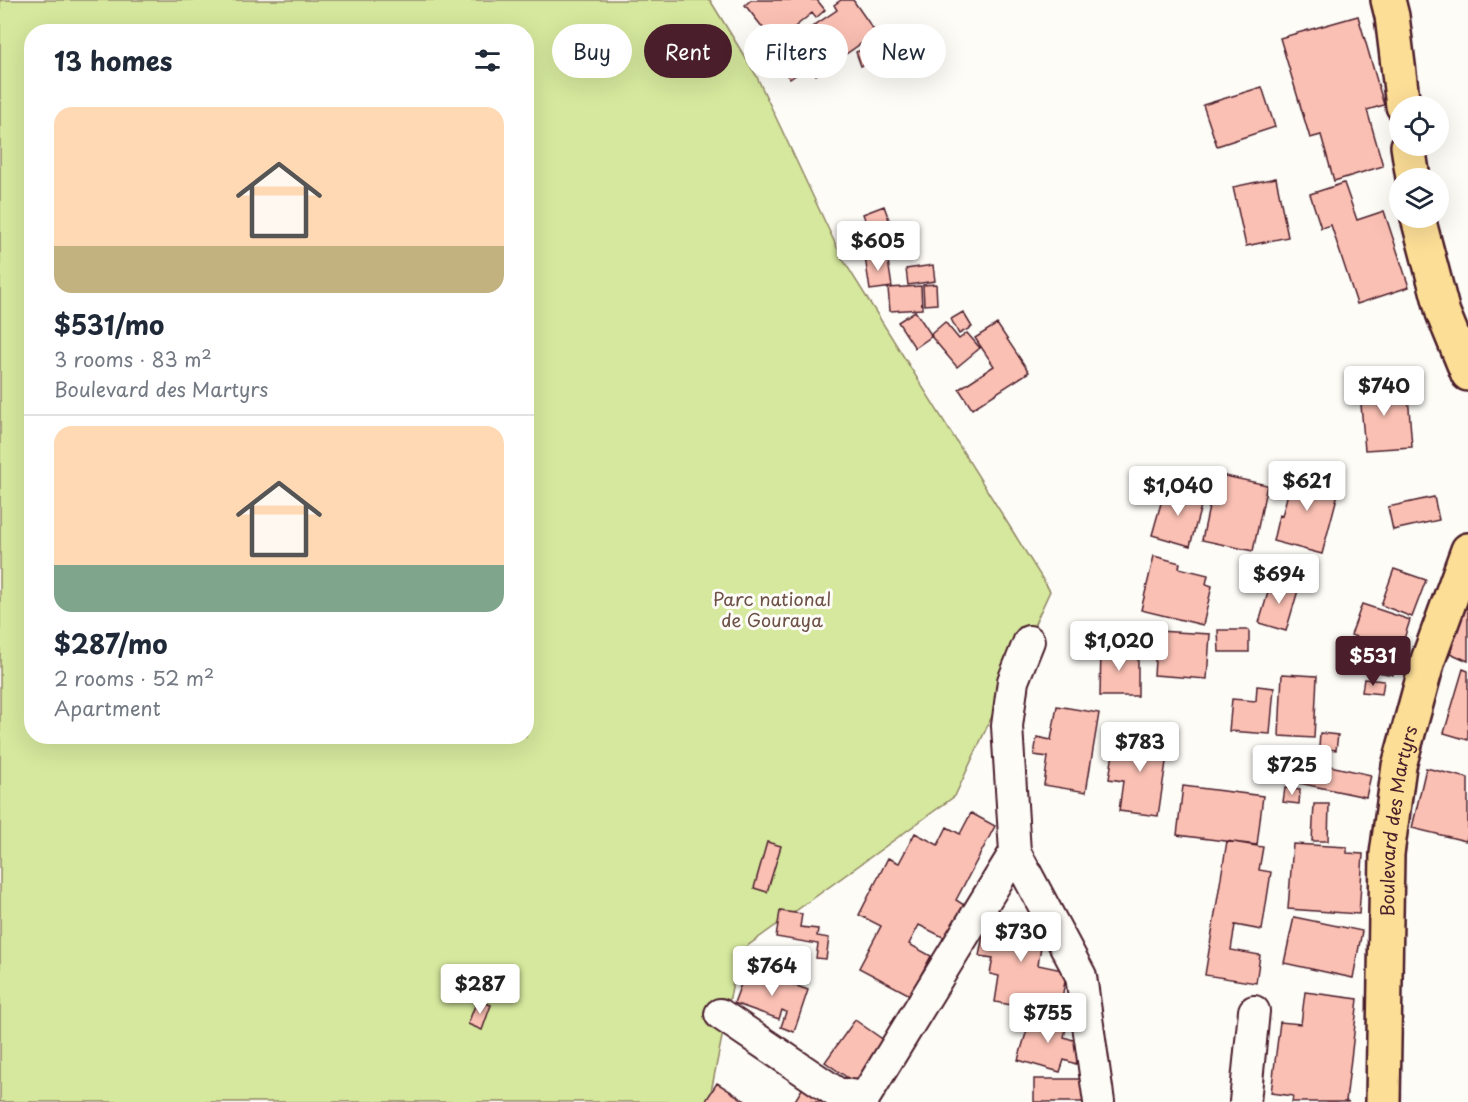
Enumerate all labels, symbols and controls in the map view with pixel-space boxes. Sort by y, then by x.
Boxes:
chip: Buy [552,24,632,78]
chip: Rent [644,24,732,78]
chip: Filters [744,24,848,78]
chip: New [860,24,946,78]
text: 13 homes [54,41,172,80]
icon: filters [471,44,504,77]
map controls [1389,96,1449,228]
button: locate [1389,96,1449,156]
icon: home [225,146,333,254]
button: layers [1389,168,1449,228]
pin: $605 [842,221,914,272]
text: $605 [851,225,905,255]
text: $531/mo [54,305,164,344]
text: 3 rooms · 83 m² [54,344,212,374]
pin: $740 [1348,366,1420,417]
text: $740 [1358,370,1410,400]
text: Boulevard des Martyrs [54,374,268,404]
pin: $621 [1271,461,1343,512]
icon: home [225,465,333,573]
text: $621 [1282,465,1332,495]
pin: $1,040 [1129,466,1227,517]
text: $1,040 [1143,470,1213,500]
pin: $694 [1243,554,1315,605]
text: $694 [1253,558,1305,588]
park label: Parc national de Gouraya [713,585,831,633]
pin: $1,020 [1070,621,1168,672]
text: $287/mo [54,624,168,663]
text: $1,020 [1084,625,1154,655]
pin: $531 [1337,636,1409,687]
text: $531 [1350,640,1396,670]
text: 2 rooms · 52 m² [54,663,214,693]
text: Apartment [54,693,161,723]
pin: $783 [1104,722,1176,773]
street label: Boulevard des Martyrs [1372,722,1423,917]
text: $783 [1115,726,1165,756]
pin: $725 [1256,745,1328,796]
text: $725 [1267,749,1317,779]
pin: $730 [985,912,1057,963]
text: $730 [995,916,1047,946]
pin: $764 [736,946,808,997]
text: $764 [747,950,797,980]
pin: $287 [444,964,516,1015]
text: $287 [455,968,505,998]
pin: $755 [1012,993,1084,1044]
text: $755 [1023,997,1073,1027]

